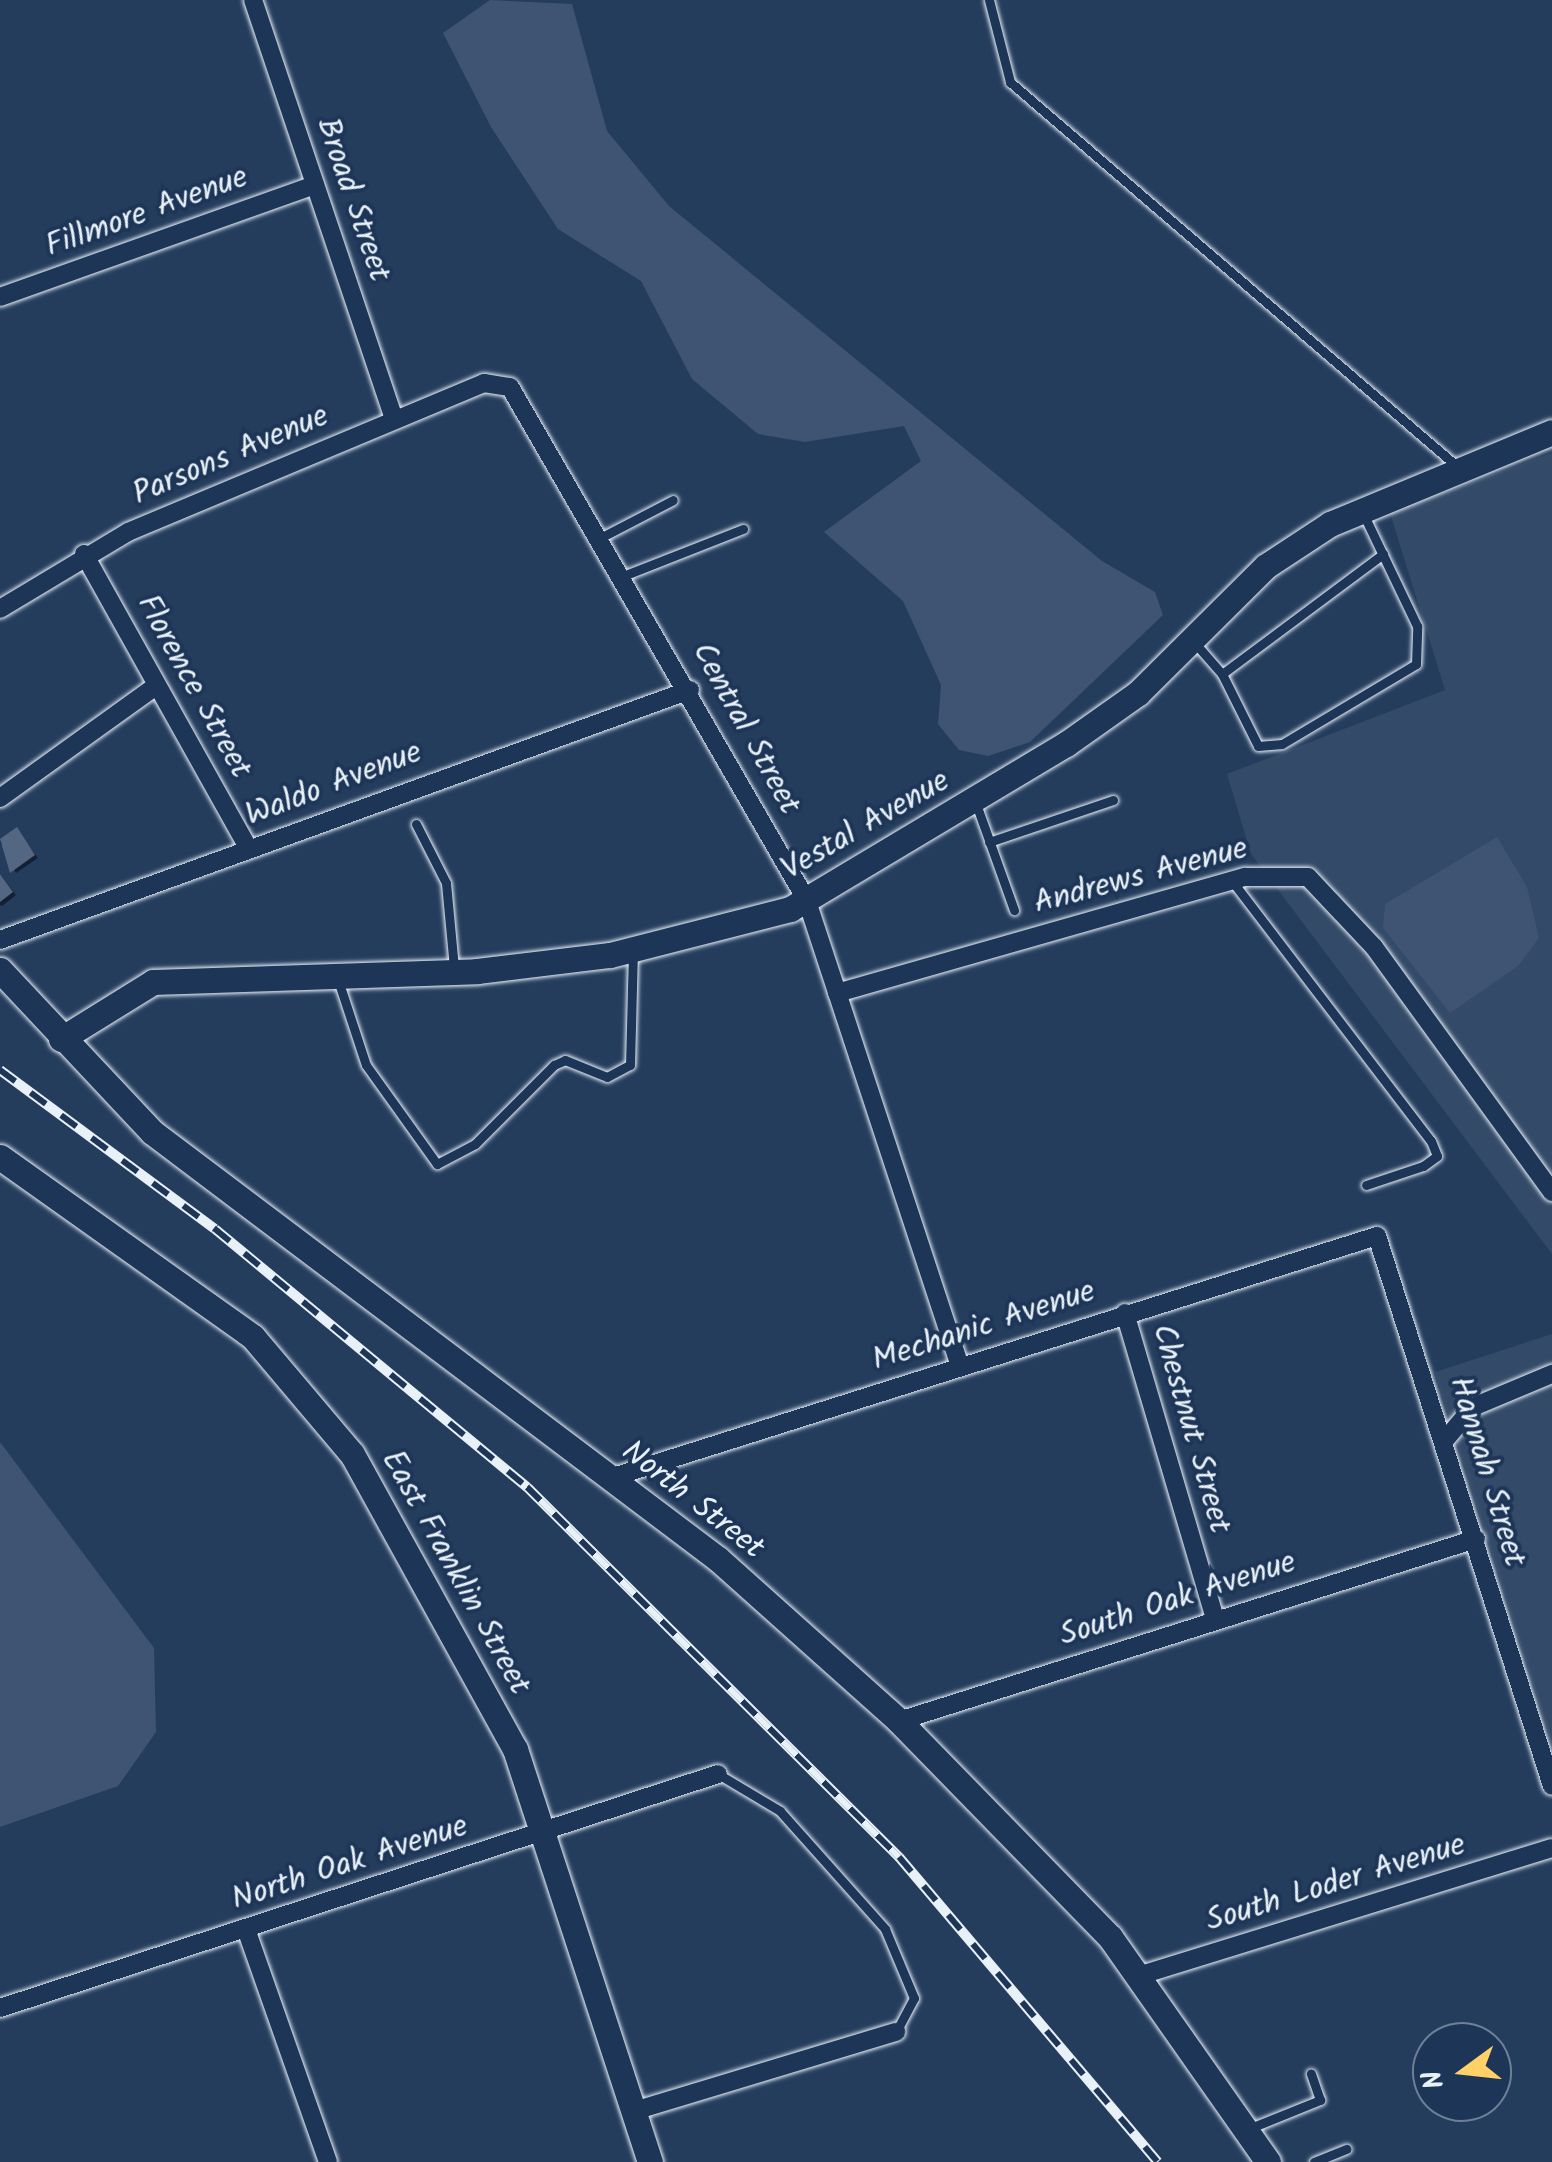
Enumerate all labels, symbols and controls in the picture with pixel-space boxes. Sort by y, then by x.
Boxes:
street label: Broad Street [306,113,398,287]
street label: Fillmore Avenue [41,159,253,267]
street label: Parsons Avenue [127,398,335,514]
street label: Florence Street [127,589,259,785]
street label: Central Street [682,636,808,822]
street label: Waldo Avenue [241,734,427,836]
street label: Vestal Avenue [775,763,957,889]
street label: Andrews Avenue [1030,830,1252,924]
street label: Mechanic Avenue [868,1273,1100,1381]
street label: Chestnut Street [1142,1320,1238,1538]
street label: Hannah Street [1439,1372,1533,1572]
street label: North Street [613,1433,771,1569]
street label: East Franklin Street [372,1444,538,1702]
street label: South Oak Avenue [1055,1544,1301,1656]
street label: North Oak Avenue [227,1808,473,1920]
street label: South Loder Avenue [1202,1826,1470,1942]
north arrow [1412,2022,1512,2122]
text: N [1410,2065,1458,2094]

